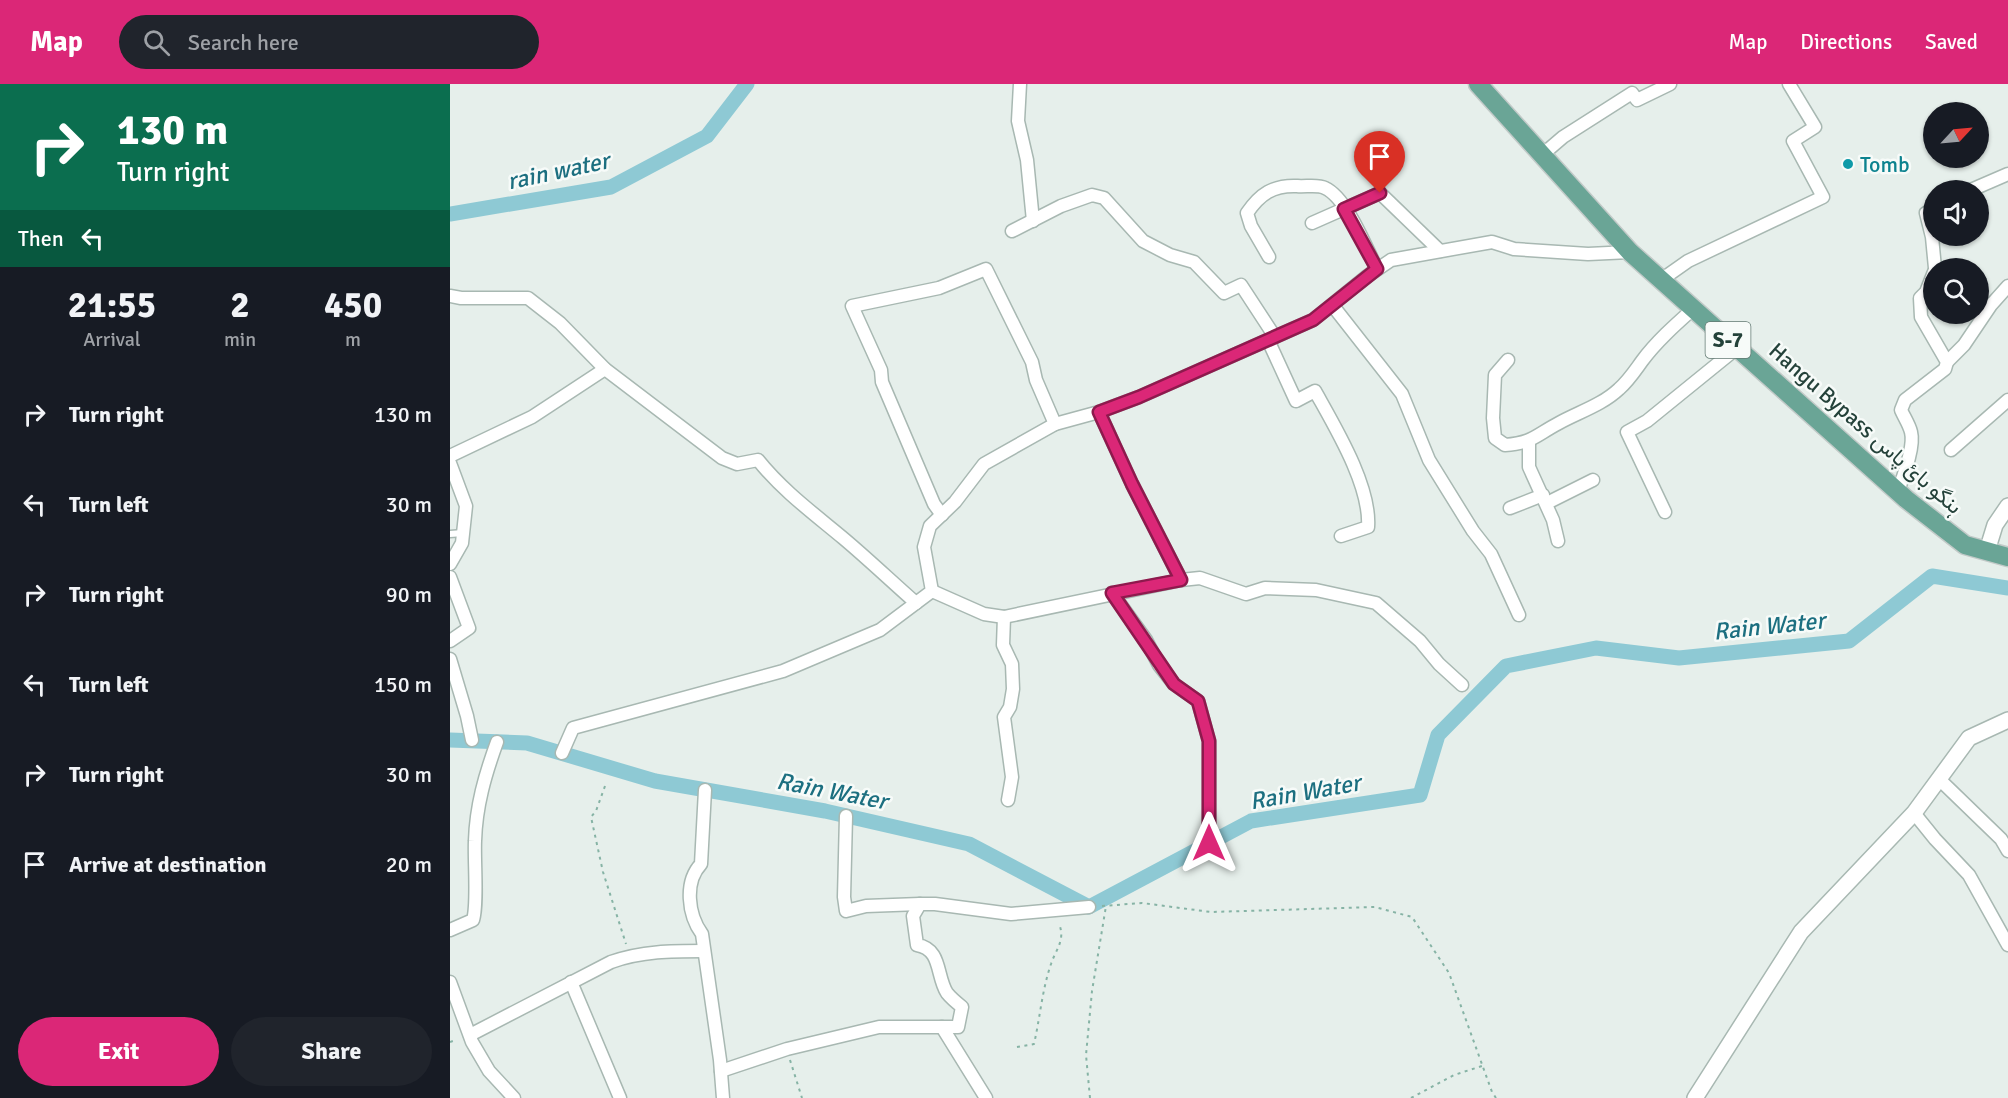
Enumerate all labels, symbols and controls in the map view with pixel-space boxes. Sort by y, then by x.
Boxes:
search box [119,15,539,69]
text: Map [30,25,83,59]
icon: search [140,26,173,59]
text: Search here [188,29,299,56]
text: Map [1729,29,1767,55]
text: Directions [1800,29,1892,55]
text: Saved [1925,29,1978,55]
north arrow [1923,102,1989,168]
map controls [1923,102,1989,324]
text: 130 m [117,105,228,156]
icon: right [18,108,96,186]
pin [1354,131,1405,193]
icon: arrive [1363,140,1396,173]
water label: rain water [504,145,615,196]
place label: Tomb [1860,151,1910,178]
text: Turn right [117,156,230,189]
marker: Tomb [1841,157,1855,171]
button: sound [1923,180,1989,246]
icon: left [76,222,109,255]
text: Then [18,225,64,252]
button: search [1923,258,1989,324]
text: 21:55 [68,283,156,328]
text: 2 [230,283,250,328]
text: 450 [324,283,382,328]
road number: S-7 [1706,322,1750,358]
text: Arrival [83,327,141,352]
text: min [224,327,256,352]
text: m [345,327,361,352]
street label: Hangu Bypass ہنگو بائ پاس [1763,337,1968,520]
icon: right [18,398,51,431]
text: Turn right [69,401,164,428]
text: 130 m [374,401,432,428]
icon: left [18,488,51,521]
text: Turn left [69,491,149,518]
text: 30 m [386,491,432,518]
icon: right [18,578,51,611]
text: Turn right [69,581,164,608]
text: 90 m [386,581,432,608]
water label: Rain Water [1712,605,1829,647]
icon: left [18,668,51,701]
text: Turn left [69,671,149,698]
text: 150 m [374,671,432,698]
icon: right [18,758,51,791]
text: Turn right [69,761,164,788]
text: 30 m [386,761,432,788]
water label: Rain Water [774,766,893,817]
water label: Rain Water [1247,767,1366,816]
position arrow [1177,811,1241,875]
icon: arrive [18,848,51,881]
text: Arrive at destination [69,851,266,878]
text: 20 m [386,851,432,878]
button: Exit [18,1017,219,1086]
button: Share [231,1017,432,1086]

